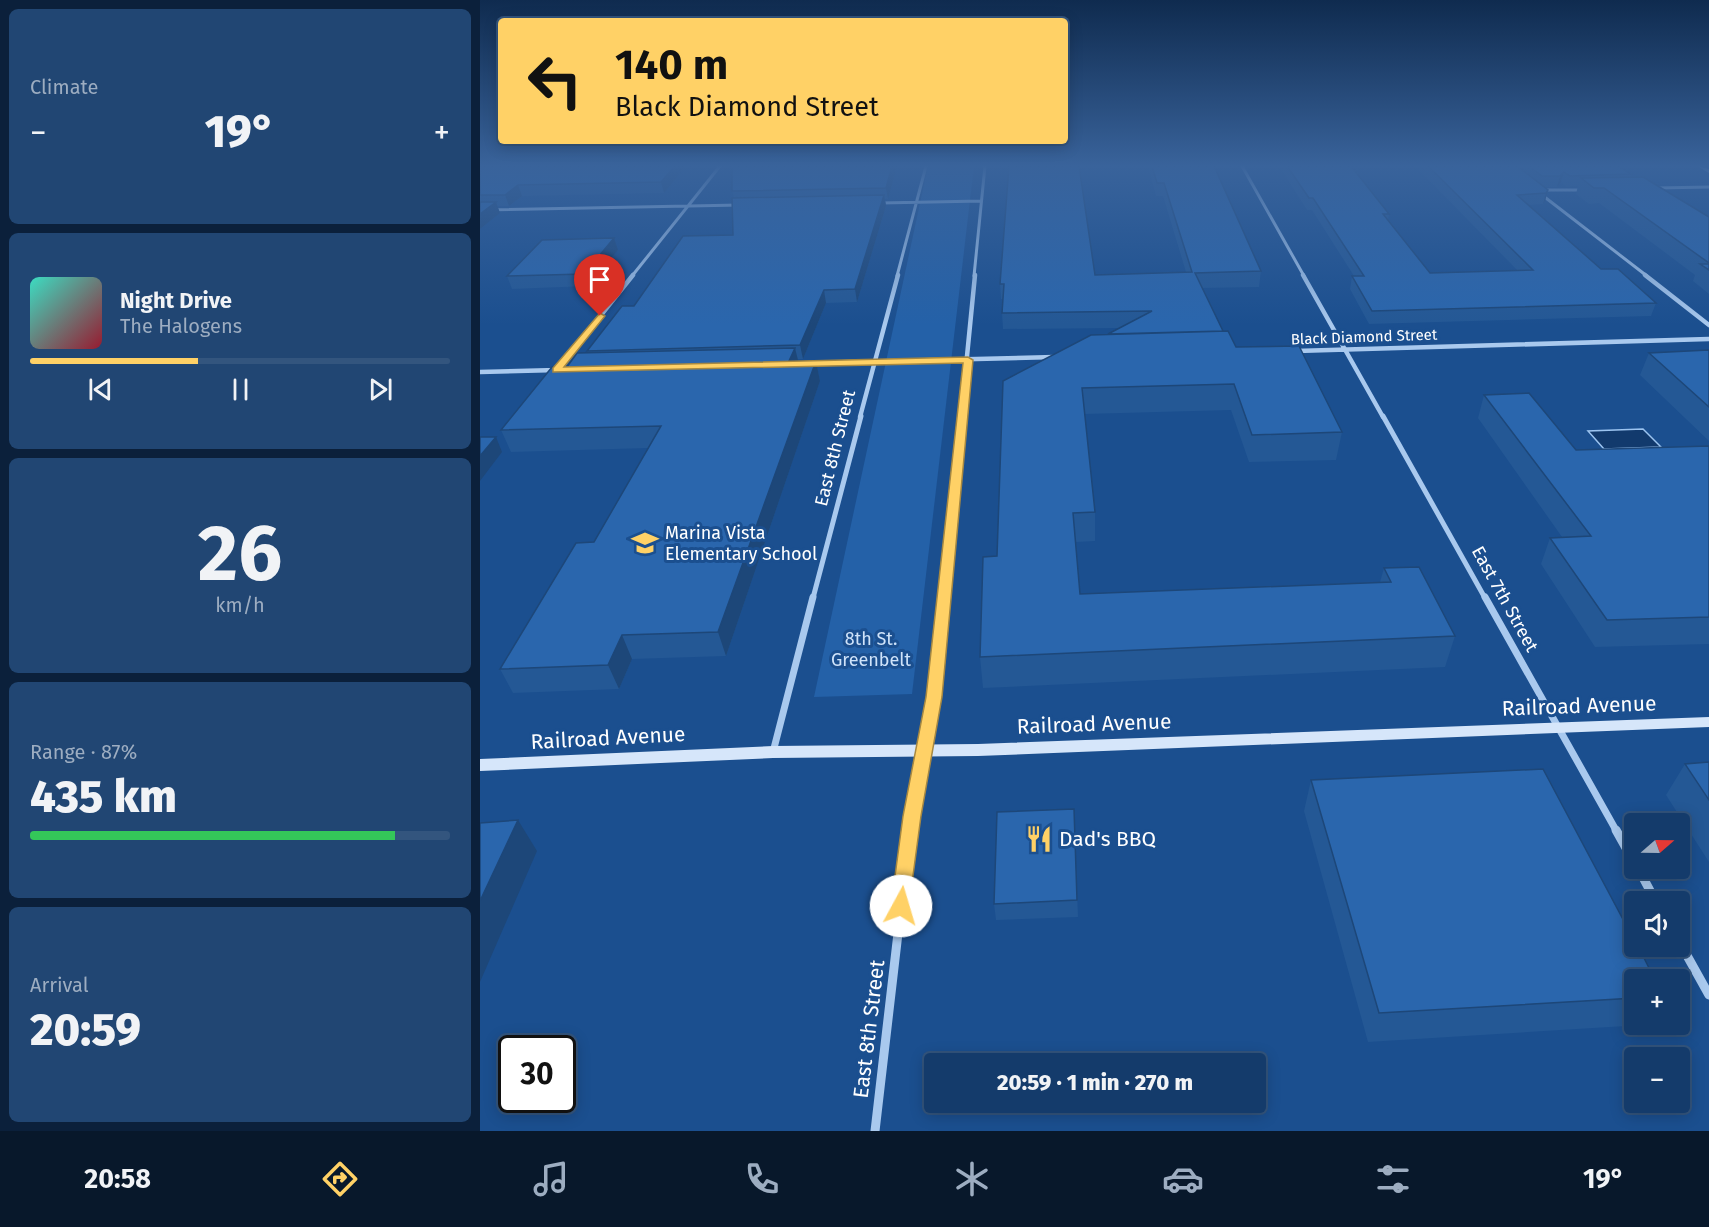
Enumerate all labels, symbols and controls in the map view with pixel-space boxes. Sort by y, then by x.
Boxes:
text: 140 m [615,40,728,90]
icon: left [516,42,594,120]
text: Climate [30,75,98,99]
text: Black Diamond Street [615,91,879,123]
text: 19° [205,105,275,159]
text: − [30,113,47,153]
text: + [434,113,450,153]
pin [574,254,625,316]
icon: arrive [583,263,616,296]
text: Night Drive [120,287,232,314]
text: The Halogens [120,314,242,338]
street label: Black Diamond Street [1290,325,1438,349]
icon: previous [84,373,117,406]
icon: pause [224,373,257,406]
icon: next [364,373,397,406]
street label: East 8th Street [810,387,860,509]
text: 26 [198,507,282,601]
place label: Marina Vista Elementary School [665,522,817,565]
school or university icon: Marina Vista Elementary School [630,528,660,558]
street label: East 7th Street [1467,542,1543,656]
text: km/h [215,593,265,617]
park label: 8th St. Greenbelt [831,628,912,671]
street label: Railroad Avenue [1501,690,1657,722]
street label: Railroad Avenue [1016,708,1172,740]
street label: Railroad Avenue [530,721,686,755]
text: Range · 87% [30,740,137,764]
text: 435 km [30,770,177,824]
north arrow [1624,813,1690,879]
map controls [1624,813,1690,1113]
restaurant icon: Dad's BBQ [1024,824,1054,854]
place label: Dad's BBQ [1059,826,1156,852]
position arrow [869,874,933,938]
button: sound [1624,891,1690,957]
street label: East 8th Street [848,958,890,1100]
button: + [1624,969,1690,1035]
text: Arrival [30,973,89,997]
text: 20:59 [30,1003,141,1057]
speed limit sign: 30 [498,1035,576,1113]
button: − [1624,1047,1690,1113]
text: 20:59 · 1 min · 270 m [997,1069,1193,1096]
icon: directions [319,1158,361,1200]
icon: music [530,1158,572,1200]
icon: phone [741,1158,783,1200]
icon: climate [951,1158,993,1200]
icon: car [1162,1158,1204,1200]
icon: filters [1372,1158,1414,1200]
text: 20:58 [84,1163,151,1195]
text: 19° [1583,1163,1625,1195]

